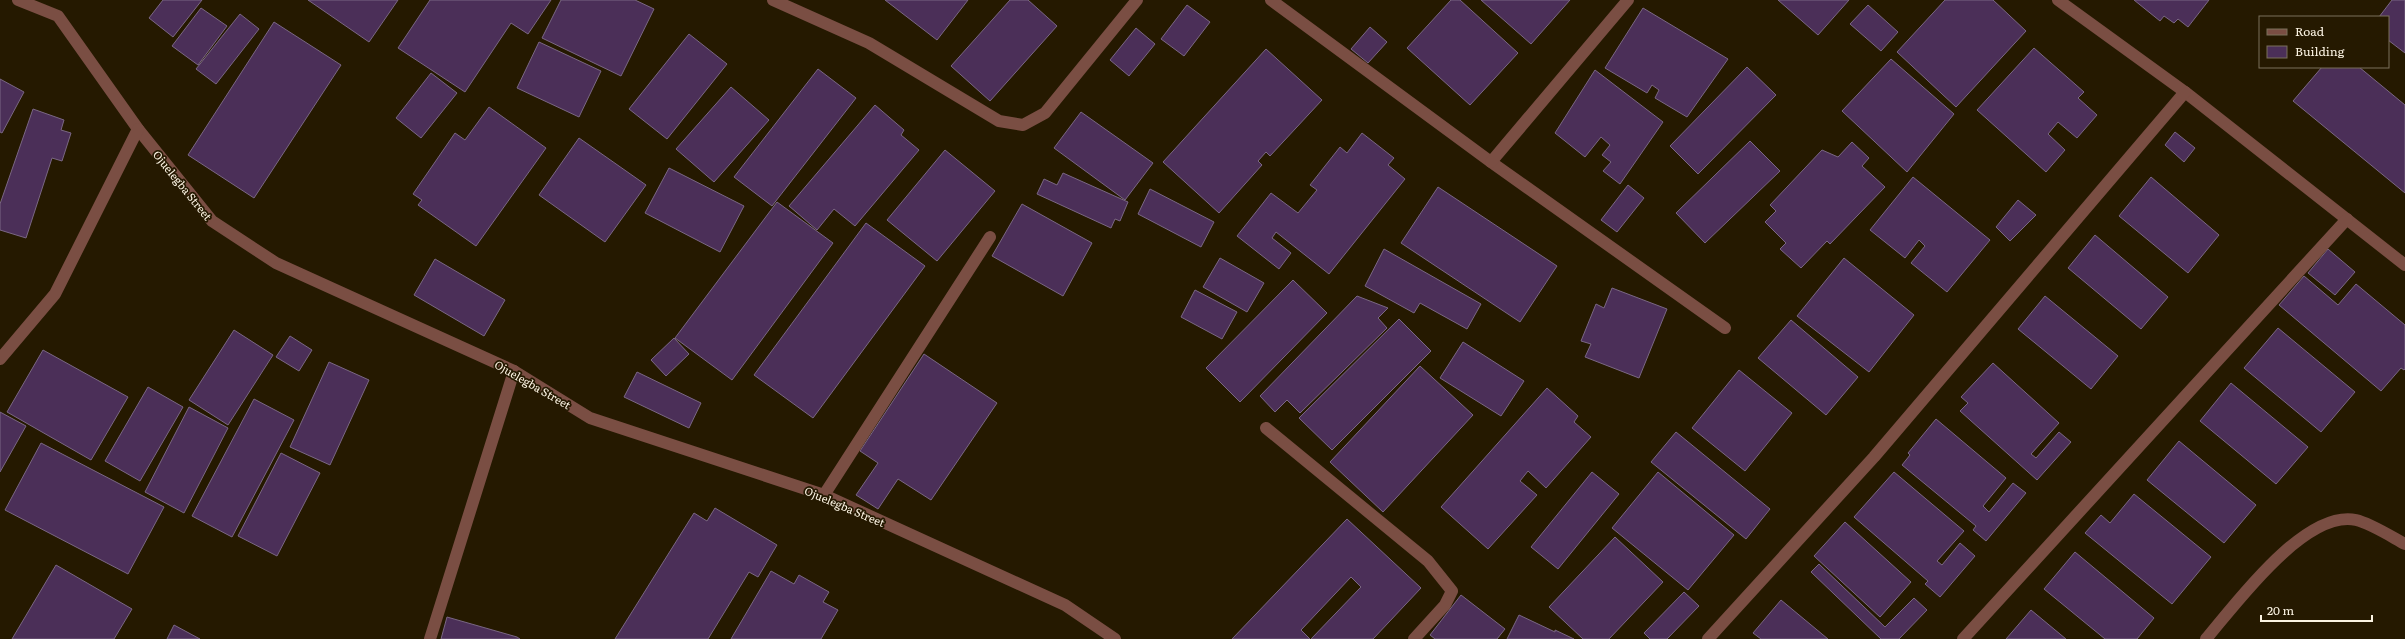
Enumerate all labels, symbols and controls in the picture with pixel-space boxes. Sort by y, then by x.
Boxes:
legend [2259,16,2389,68]
text: Road [2295,22,2325,40]
text: Building [2295,42,2345,60]
street label: Ojuelegba Street [150,147,217,224]
street label: Ojuelegba Street [492,356,575,413]
street label: Ojuelegba Street [802,482,888,530]
scale bar [2261,597,2372,623]
text: 20 m [2267,601,2294,619]

